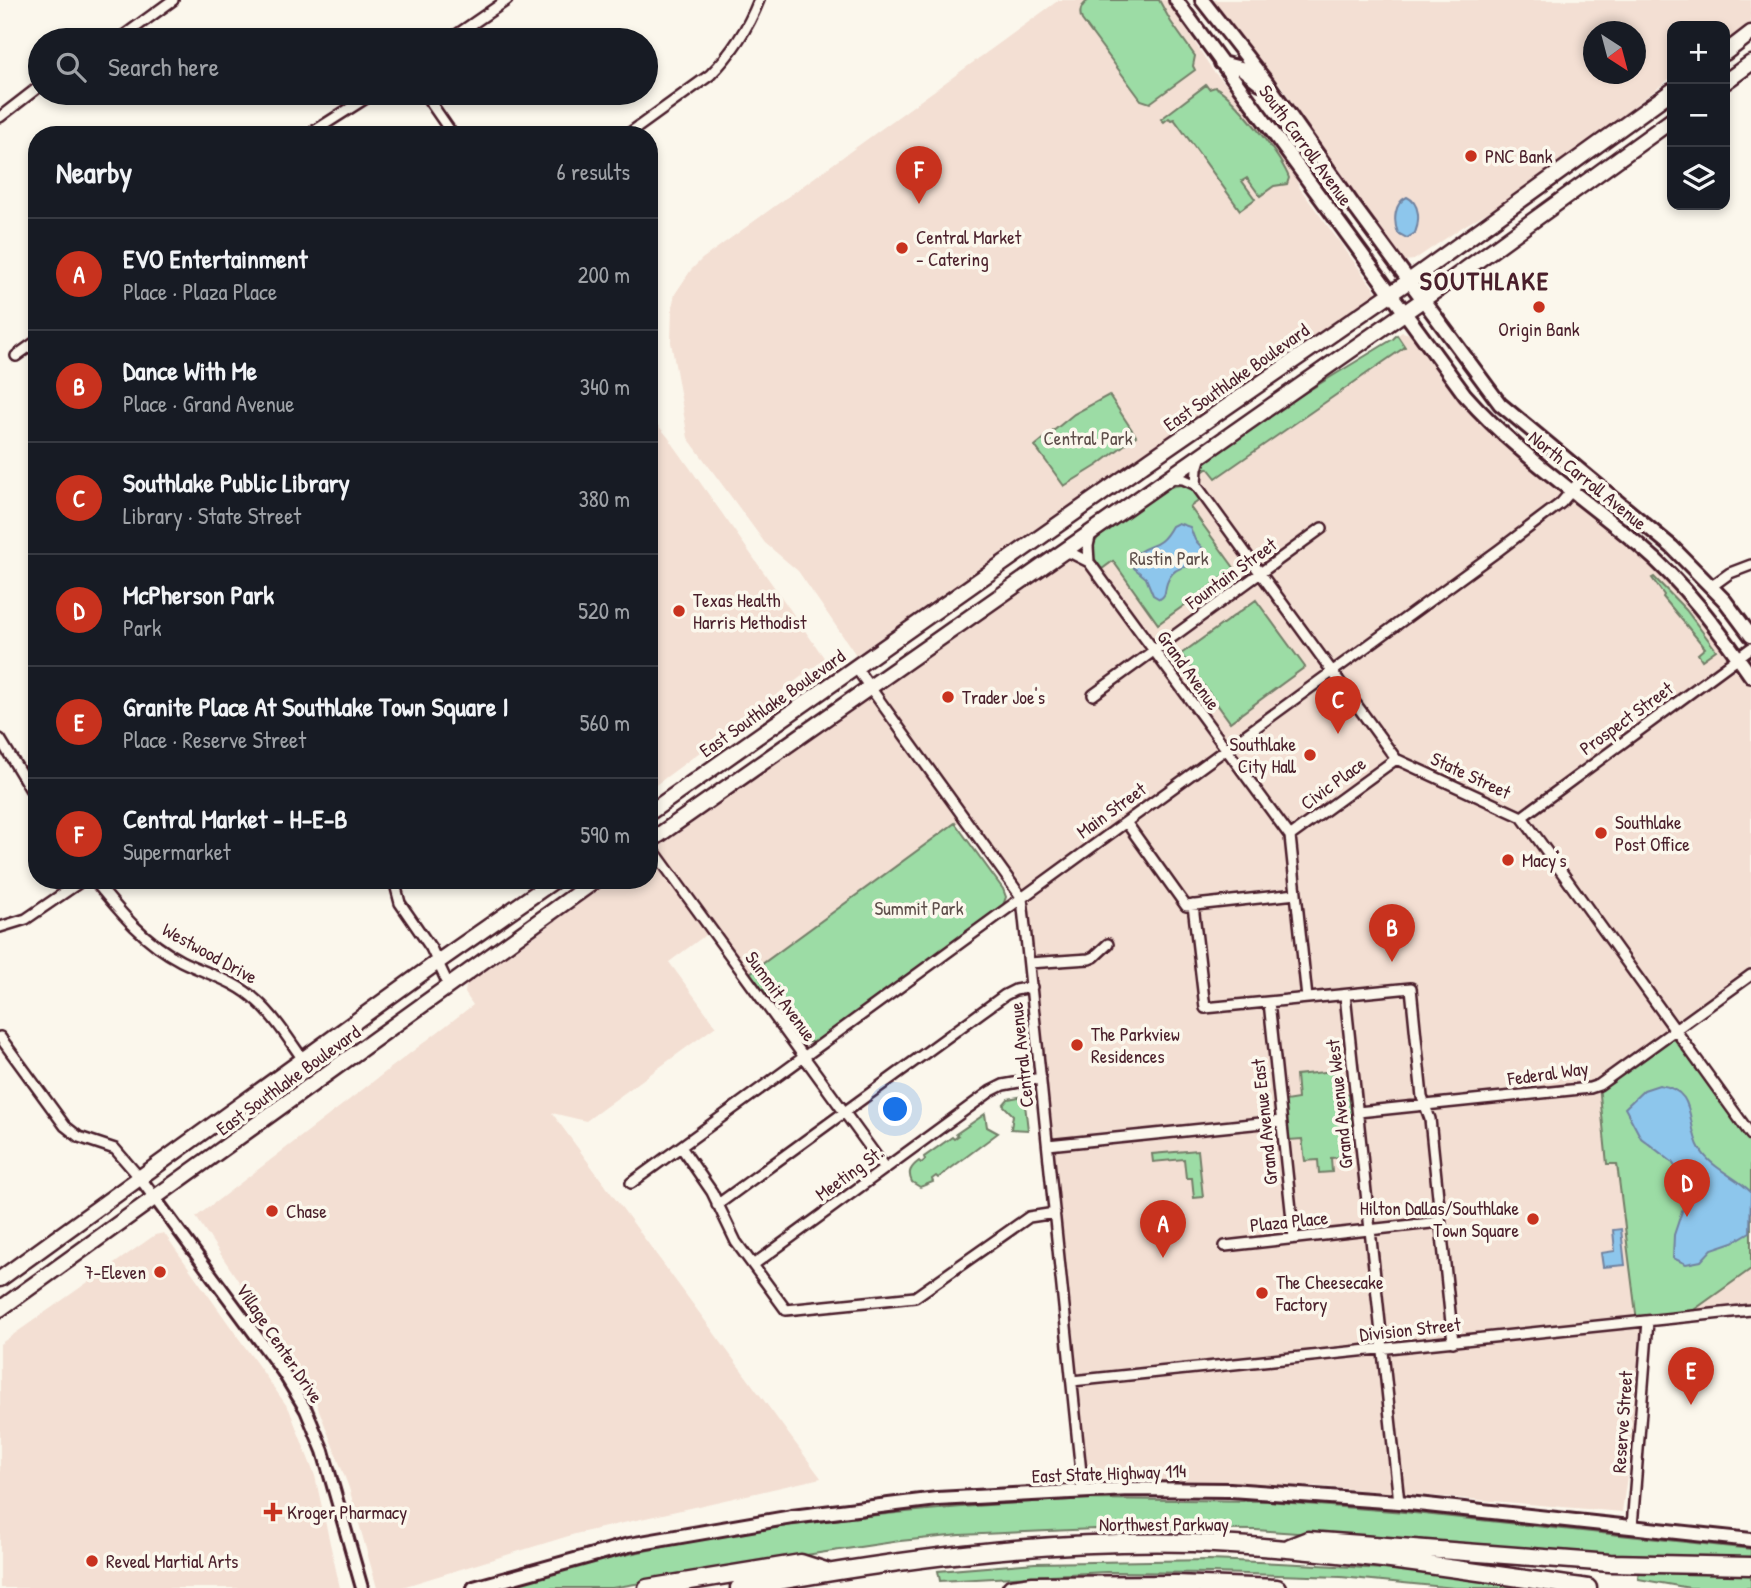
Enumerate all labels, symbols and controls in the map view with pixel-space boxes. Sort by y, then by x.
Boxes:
north arrow [1583,21,1646,84]
map controls [1667,21,1730,210]
button: + [1667,21,1730,84]
search box [28,28,658,105]
icon: search [52,48,90,86]
text: Search here [108,49,219,84]
street label: South Carroll Avenue [1253,79,1359,211]
button: − [1667,84,1730,147]
place label: PNC Bank [1485,143,1553,169]
pin: F [896,146,942,204]
button: layers [1667,147,1730,210]
marker: PNC Bank [1463,148,1479,164]
text: Nearby [56,152,132,192]
text: 6 results [557,156,630,187]
place label: Central Market - Catering [916,224,1022,272]
marker: Central Market - Catering [894,240,910,256]
text: EVO Entertainment [123,241,308,276]
text: A [73,259,85,290]
text: 200 m [578,259,630,290]
district label: SOUTHLAKE [1420,263,1550,298]
text: Place · Plaza Place [123,276,277,307]
marker: Origin Bank [1531,299,1547,315]
place label: Origin Bank [1498,316,1580,342]
street label: East Southlake Boulevard [1158,317,1314,437]
text: Dance With Me [123,353,257,388]
text: B [73,371,85,402]
text: 340 m [580,371,630,402]
text: Place · Grand Avenue [123,388,294,419]
street label: North Carroll Avenue [1524,424,1653,536]
park label: Central Park [1043,425,1133,451]
text: Southlake Public Library [123,465,350,500]
text: C [73,483,85,514]
text: 380 m [579,483,630,514]
text: Library · State Street [123,500,301,531]
street label: Fountain Street [1180,531,1282,615]
park label: Rustin Park [1129,545,1209,571]
text: McPherson Park [123,577,274,612]
place label: Texas Health Harris Methodist [693,587,807,635]
text: D [74,595,84,626]
text: 520 m [578,595,630,626]
marker: Texas Health Harris Methodist [671,603,687,619]
text: Park [123,612,161,643]
street label: Grand Avenue [1151,625,1227,715]
street label: East Southlake Boulevard [694,643,850,763]
street label: Prospect Street [1574,675,1678,761]
pin: C [1315,676,1361,734]
place label: Trader Joe's [962,684,1045,710]
text: Granite Place At Southlake Town Square I [123,689,509,724]
marker: Trader Joe's [940,689,956,705]
text: E [74,707,84,738]
text: 560 m [580,707,630,738]
text: Place · Reserve Street [123,724,306,755]
place label: Southlake City Hall [1230,731,1297,779]
street label: State Street [1427,745,1516,805]
marker: Southlake City Hall [1302,747,1318,763]
street label: Civic Place [1295,750,1371,816]
street label: Main Street [1071,776,1151,844]
text: Central Market - H-E-B [123,801,347,836]
place label: Southlake Post Office [1615,809,1690,857]
text: F [75,819,83,850]
text: 590 m [581,819,630,850]
marker: Southlake Post Office [1593,825,1609,841]
text: Supermarket [123,836,231,867]
place label: Macy's [1522,847,1567,873]
marker: Macy's [1500,852,1516,868]
park label: Summit Park [874,895,964,921]
pin: B [1369,904,1415,962]
street label: Westwood Drive [158,916,262,990]
street label: Summit Avenue [739,946,823,1047]
street label: Central Avenue [1003,1001,1039,1109]
street label: East Southlake Boulevard [211,1019,366,1141]
place label: The Parkview Residences [1091,1021,1180,1069]
marker: The Parkview Residences [1069,1037,1085,1053]
street label: Grand Avenue West [1319,1038,1359,1170]
street label: Federal Way [1505,1054,1590,1092]
street label: Grand Avenue East [1244,1057,1284,1186]
your location [878,1092,912,1126]
street label: Meeting St. [810,1140,888,1206]
pin: D [1664,1159,1710,1217]
place label: Hilton Dallas/Southlake Town Square [1360,1195,1519,1243]
place label: Chase [286,1198,327,1224]
pin: A [1140,1200,1186,1258]
marker: Chase [264,1203,280,1219]
street label: Plaza Place [1249,1204,1330,1238]
marker: Hilton Dallas/Southlake Town Square [1525,1211,1541,1227]
place label: 7-Eleven [84,1259,146,1285]
marker: 7-Eleven [152,1264,168,1280]
place label: The Cheesecake Factory [1275,1269,1384,1317]
street label: Village Center Drive [230,1278,330,1408]
marker: The Cheesecake Factory [1254,1285,1270,1301]
street label: Division Street [1358,1311,1462,1347]
pin: E [1668,1347,1714,1405]
street label: Reserve Street [1605,1370,1639,1474]
street label: East State Highway 114 [1031,1457,1187,1489]
place label: Kroger Pharmacy [287,1499,407,1525]
marker: Kroger Pharmacy [265,1504,281,1520]
street label: Northwest Parkway [1099,1511,1229,1537]
place label: Reveal Martial Arts [106,1548,238,1574]
marker: Reveal Martial Arts [84,1553,100,1569]

